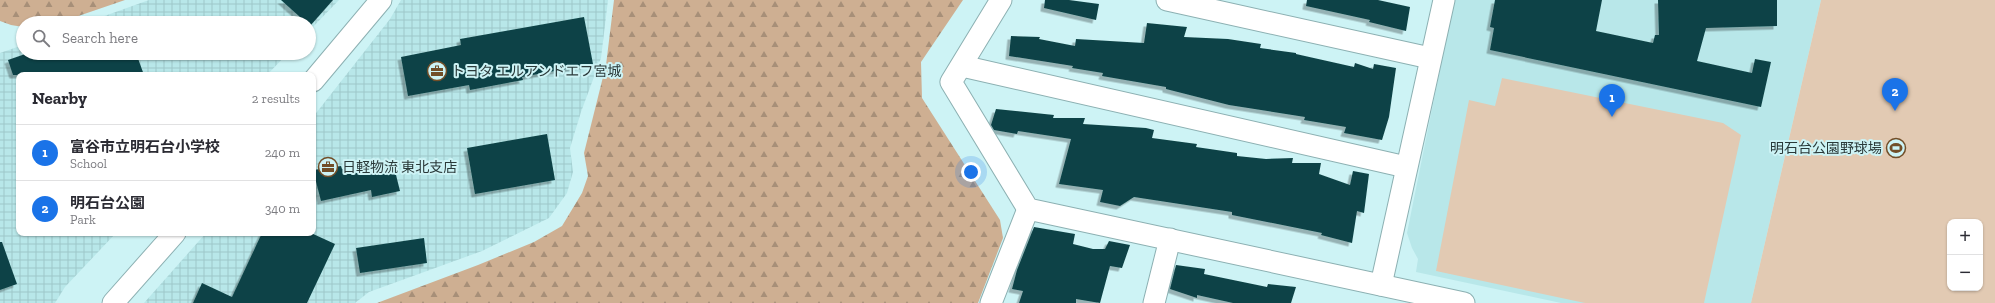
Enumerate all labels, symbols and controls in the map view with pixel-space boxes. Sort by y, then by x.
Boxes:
search box [16,16,316,60]
icon: search [30,27,52,49]
text: Search here [62,29,138,47]
office icon: トヨタ エルアンドエフ宮城 [426,60,448,82]
place label: トヨタ エルアンドエフ宮城 [451,63,622,80]
pin: 2 [1882,78,1908,111]
pin: 1 [1599,84,1625,117]
text: Nearby [32,88,87,108]
text: 2 results [252,91,300,106]
sports icon: 明石台公園野球場 [1885,137,1907,159]
text: 富谷市立明石台小学校 [70,138,220,156]
place label: 明石台公園野球場 [1770,140,1882,157]
text: 1 [42,145,48,160]
text: 240 m [265,145,300,160]
text: School [70,156,107,171]
office icon: 日軽物流 東北支店 [317,156,339,178]
place label: 日軽物流 東北支店 [342,159,457,176]
your location [961,162,981,182]
text: 明石台公園 [70,194,145,212]
text: 2 [42,201,48,216]
text: 340 m [265,201,300,216]
text: Park [70,212,96,227]
map controls [1947,219,1983,291]
button: + [1947,219,1983,255]
button: − [1947,255,1983,291]

